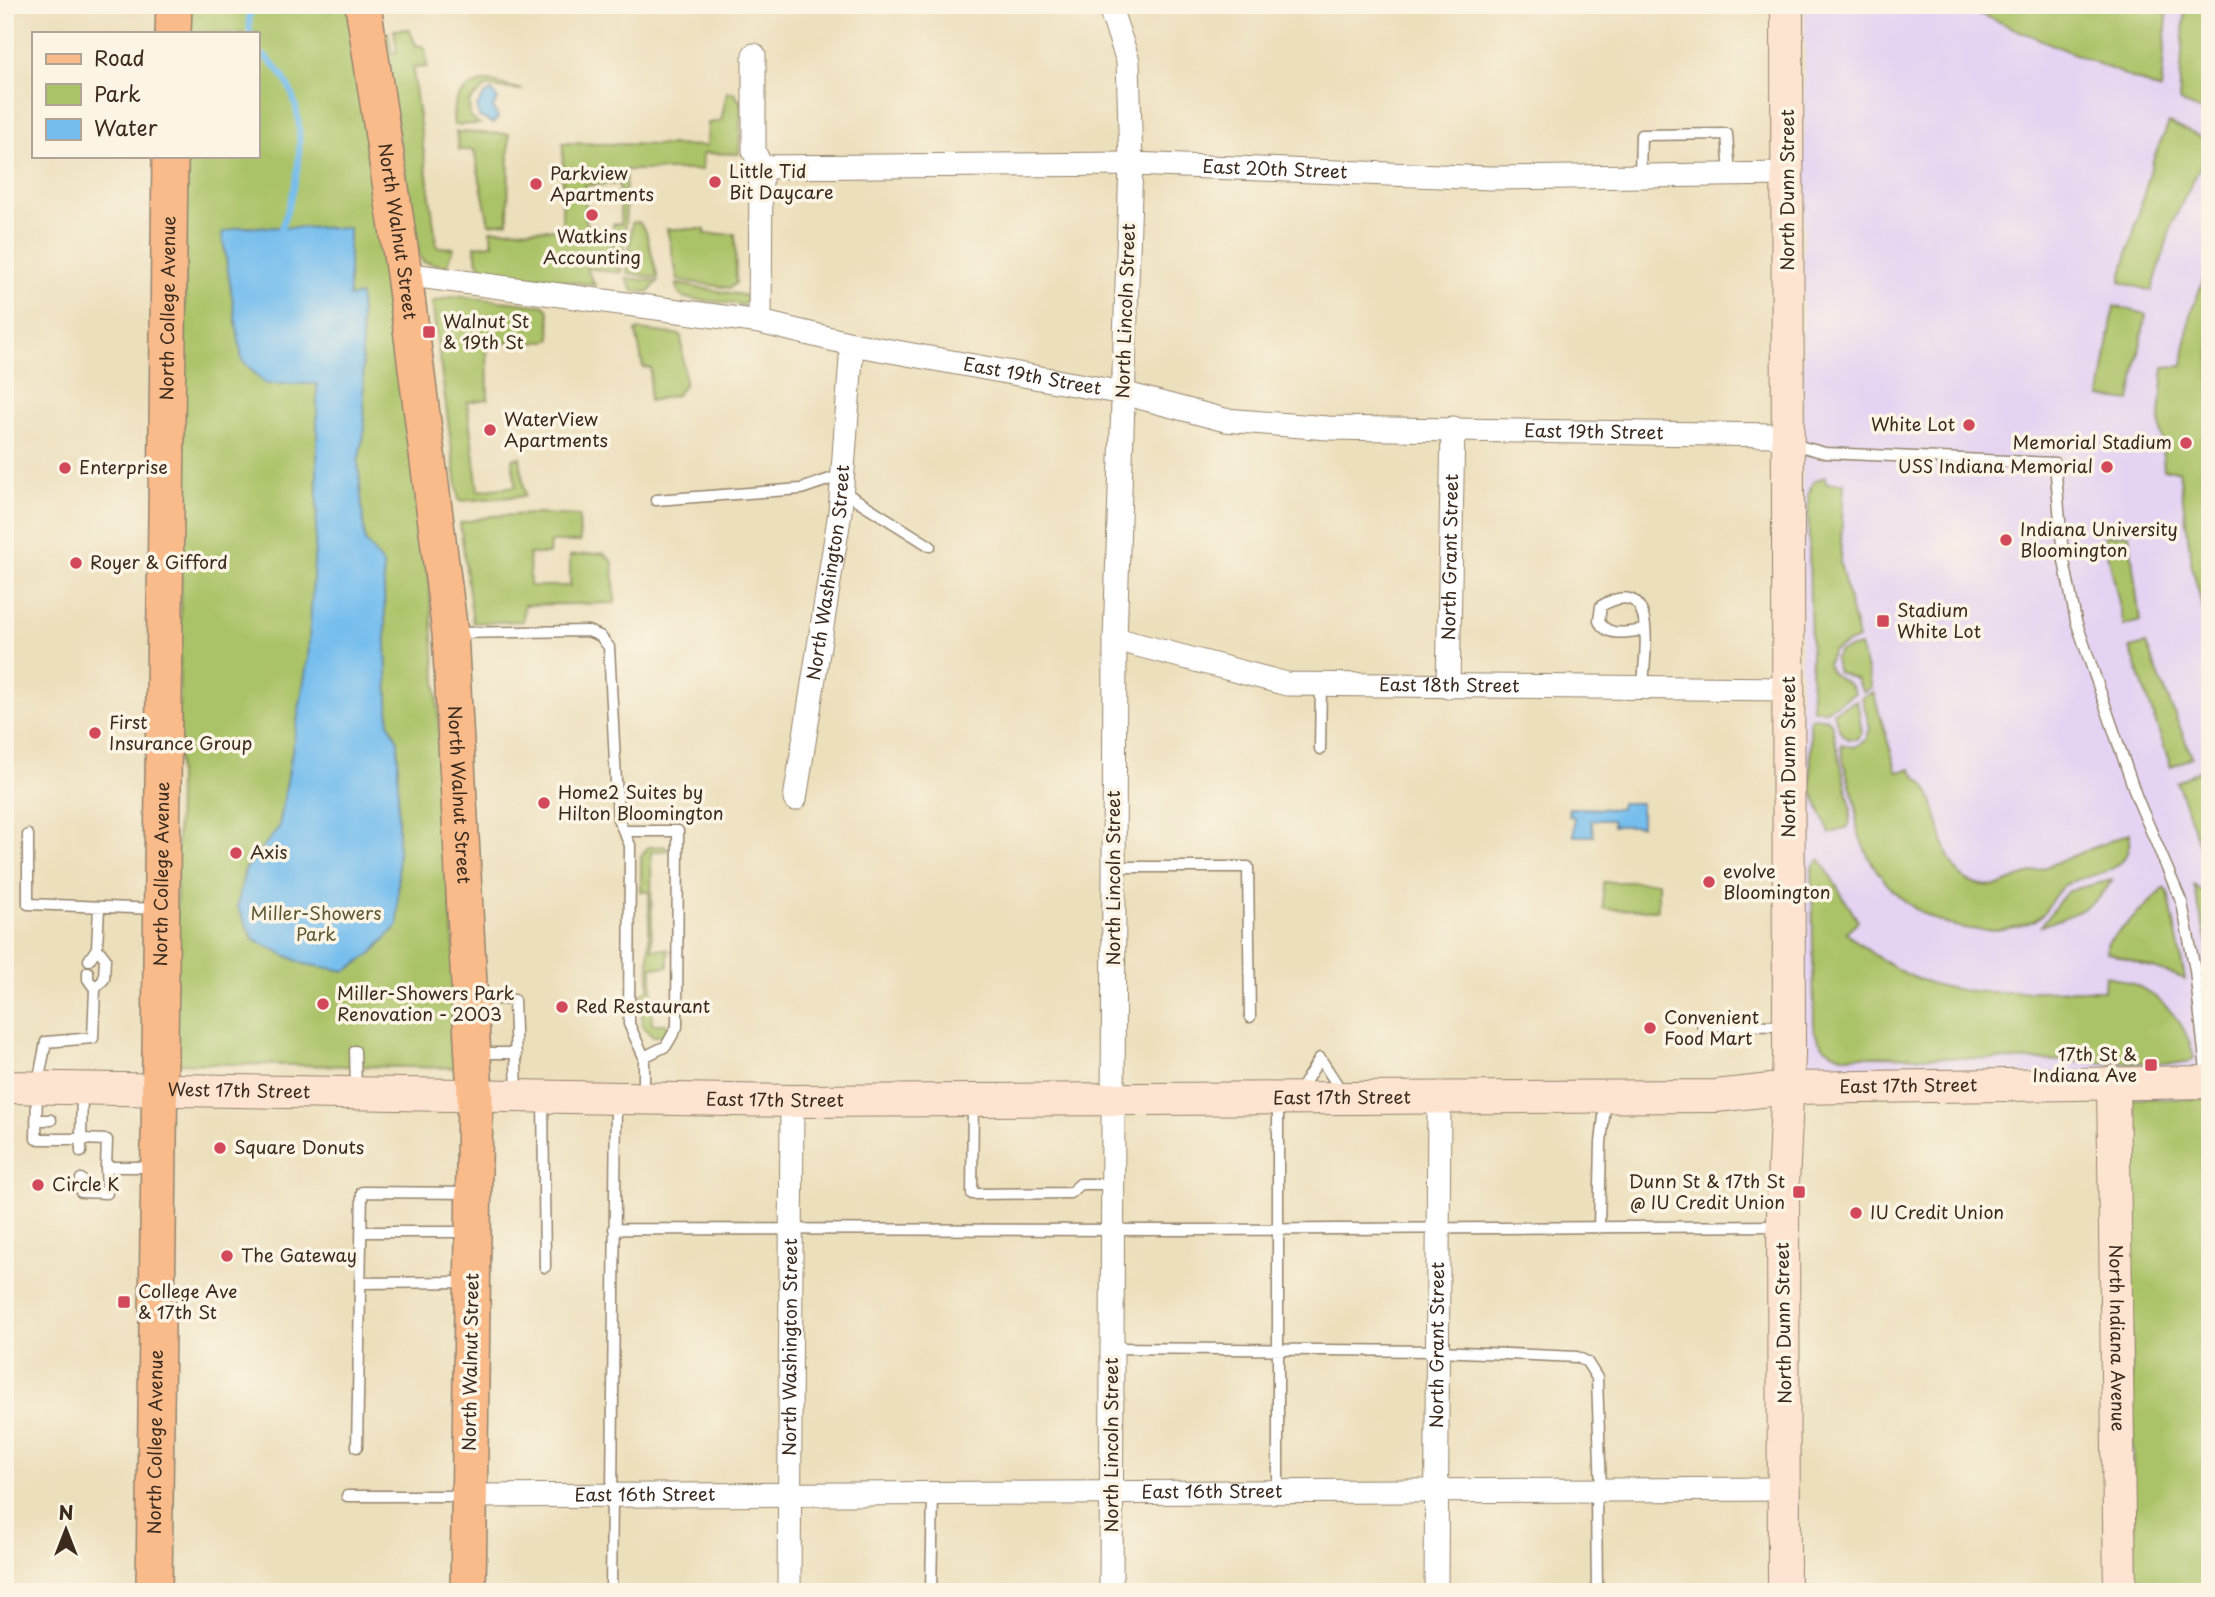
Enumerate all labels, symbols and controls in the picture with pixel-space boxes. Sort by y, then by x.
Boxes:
legend [32,32,259,158]
text: Road [94,41,145,73]
text: Park [94,77,141,109]
street label: North Dunn Street [1773,109,1800,271]
text: Water [94,111,158,143]
street label: North Walnut Street [372,141,425,321]
street label: East 20th Street [1202,152,1348,184]
place label: Little Tid Bit Daycare [729,157,834,205]
place label: Parkview Apartments [550,159,654,207]
marker: Little Tid Bit Daycare [707,174,723,190]
marker: Parkview Apartments [528,176,544,192]
marker: Watkins Accounting [584,207,600,223]
street label: North College Avenue [152,215,181,401]
place label: Watkins Accounting [543,222,641,270]
street label: North Lincoln Street [1108,223,1141,399]
place label: Walnut St & 19th St [443,307,529,355]
marker: Walnut St & 19th St [421,324,437,340]
street label: East 19th Street [961,349,1104,401]
place label: WaterView Apartments [504,405,608,453]
place label: White Lot [1871,410,1955,437]
street label: East 19th Street [1524,416,1664,445]
marker: White Lot [1961,417,1977,433]
marker: WaterView Apartments [482,422,498,438]
place label: Memorial Stadium [2013,428,2172,455]
marker: Memorial Stadium [2178,435,2194,451]
place label: USS Indiana Memorial [1898,452,2093,479]
place label: Enterprise [79,453,168,480]
marker: USS Indiana Memorial [2099,459,2115,475]
marker: Enterprise [57,460,73,476]
street label: North Washington Street [799,464,855,682]
street label: North Grant Street [1434,473,1464,641]
place label: Indiana University Bloomington [2020,515,2178,563]
marker: Indiana University Bloomington [1998,532,2014,548]
place label: Royer & Gifford [90,548,228,575]
marker: Royer & Gifford [68,555,84,571]
place label: Stadium White Lot [1897,596,1981,644]
marker: Stadium White Lot [1875,613,1891,629]
street label: East 18th Street [1379,670,1520,698]
street label: North Dunn Street [1774,676,1801,838]
street label: North Walnut Street [442,705,479,884]
place label: First Insurance Group [109,708,252,756]
marker: First Insurance Group [87,725,103,741]
place label: Home2 Suites by Hilton Bloomington [558,778,724,826]
street label: North College Avenue [146,781,175,967]
street label: North Lincoln Street [1099,790,1126,966]
marker: Home2 Suites by Hilton Bloomington [536,795,552,811]
place label: Axis [250,838,287,865]
marker: Axis [228,845,244,861]
place label: evolve Bloomington [1723,857,1830,905]
marker: evolve Bloomington [1701,874,1717,890]
park label: Miller-Showers Park [251,899,381,947]
place label: Miller-Showers Park Renovation - 2003 [337,979,515,1027]
place label: Red Restaurant [576,992,710,1019]
marker: Miller-Showers Park Renovation - 2003 [315,996,331,1012]
marker: Red Restaurant [554,999,570,1015]
place label: Convenient Food Mart [1664,1003,1759,1051]
marker: Convenient Food Mart [1642,1020,1658,1036]
place label: 17th St & Indiana Ave [2033,1040,2137,1088]
marker: 17th St & Indiana Ave [2143,1057,2159,1073]
street label: East 17th Street [1839,1070,1978,1099]
street label: West 17th Street [167,1075,311,1104]
street label: East 17th Street [1273,1083,1411,1110]
street label: East 17th Street [706,1084,844,1113]
place label: Square Donuts [234,1133,364,1160]
marker: Square Donuts [212,1140,228,1156]
place label: Dunn St & 17th St @ IU Credit Union [1628,1167,1785,1215]
place label: Circle K [52,1170,120,1197]
marker: Circle K [30,1177,46,1193]
marker: Dunn St & 17th St @ IU Credit Union [1791,1184,1807,1200]
place label: IU Credit Union [1870,1198,2004,1225]
marker: IU Credit Union [1848,1205,1864,1221]
street label: North Washington Street [775,1238,803,1456]
place label: The Gateway [241,1241,357,1268]
street label: North Dunn Street [1768,1242,1797,1404]
street label: North Indiana Avenue [2103,1244,2133,1432]
marker: The Gateway [219,1248,235,1264]
street label: North Grant Street [1422,1262,1450,1428]
street label: North Walnut Street [454,1273,485,1451]
place label: College Ave & 17th St [138,1277,237,1325]
marker: College Ave & 17th St [116,1294,132,1310]
street label: North College Avenue [140,1349,169,1534]
street label: North Lincoln Street [1097,1357,1124,1533]
street label: East 16th Street [1141,1477,1283,1504]
street label: East 16th Street [574,1480,716,1507]
north arrow [32,1496,102,1566]
text: N [58,1498,74,1526]

